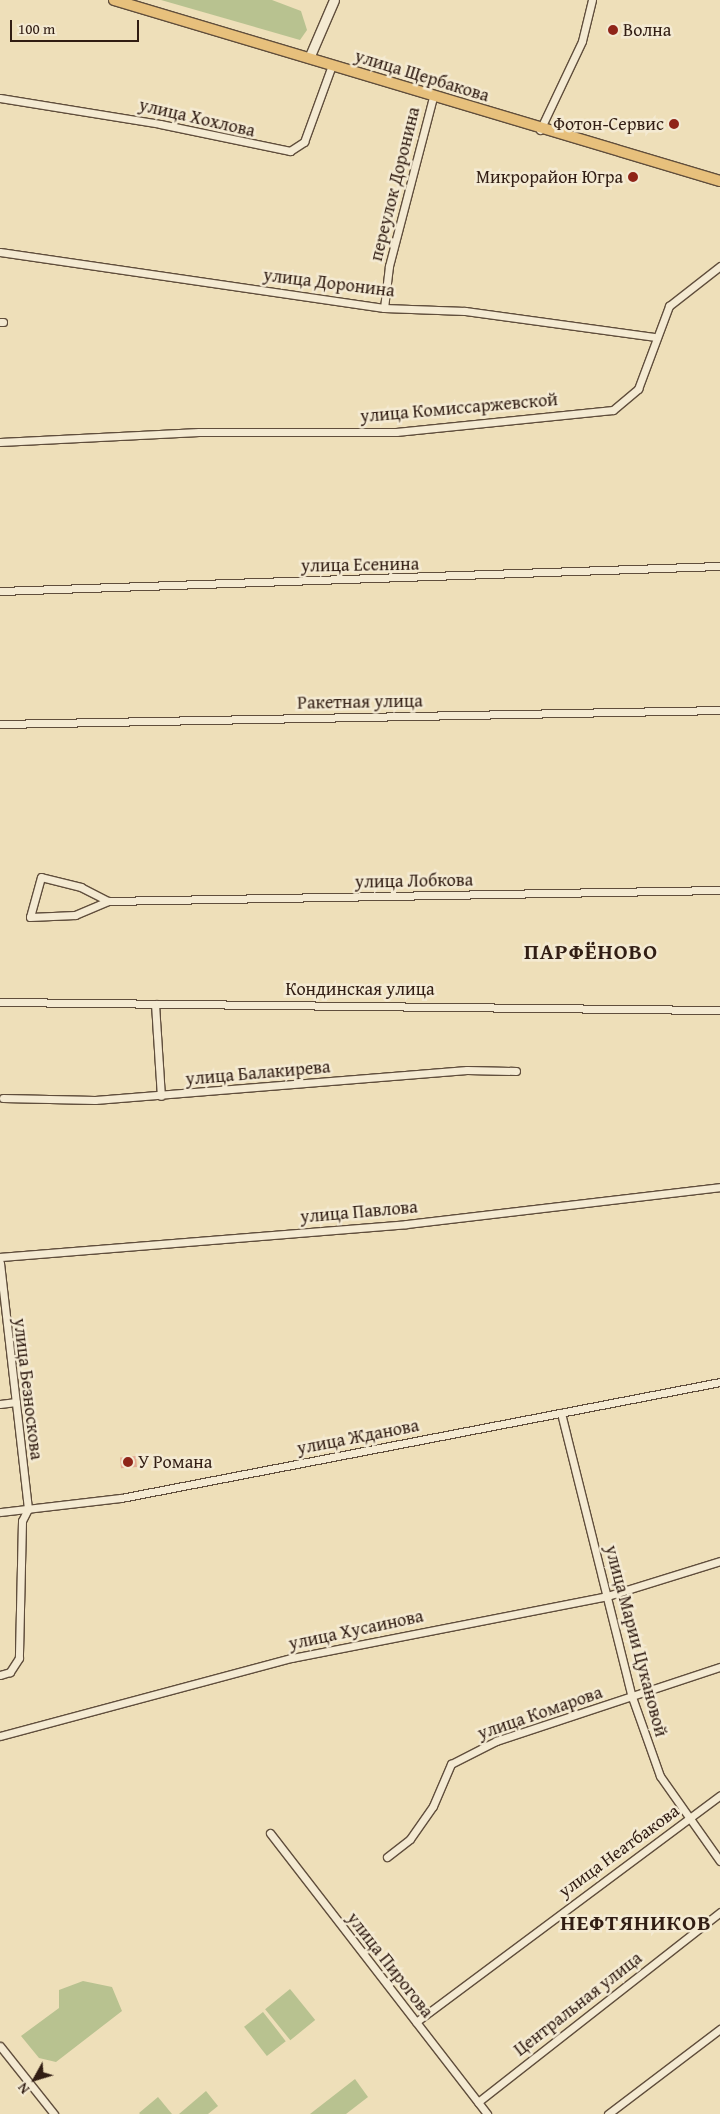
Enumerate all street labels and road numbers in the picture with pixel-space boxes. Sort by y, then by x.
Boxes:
street label: улица Щербакова [352,45,492,107]
street label: улица Хохлова [137,94,257,142]
street label: переулок Доронина [365,105,425,263]
street label: улица Доронина [262,264,396,302]
street label: улица Комиссаржевской [359,389,559,427]
street label: улица Есенина [301,553,419,577]
street label: Ракетная улица [297,690,423,714]
street label: улица Лобкова [355,869,473,893]
street label: Кондинская улица [285,978,435,1000]
street label: улица Балакирева [185,1056,331,1090]
street label: улица Павлова [299,1196,419,1228]
street label: улица Безноскова [9,1317,47,1461]
street label: улица Жданова [295,1415,421,1459]
street label: улица Марии Цукановой [600,1543,672,1739]
street label: улица Хусаинова [287,1605,425,1655]
street label: улица Комарова [475,1682,605,1744]
street label: улица Неатбакова [554,1800,684,1902]
street label: улица Пирогова [342,1908,438,2022]
street label: Центральная улица [510,1947,646,2061]

